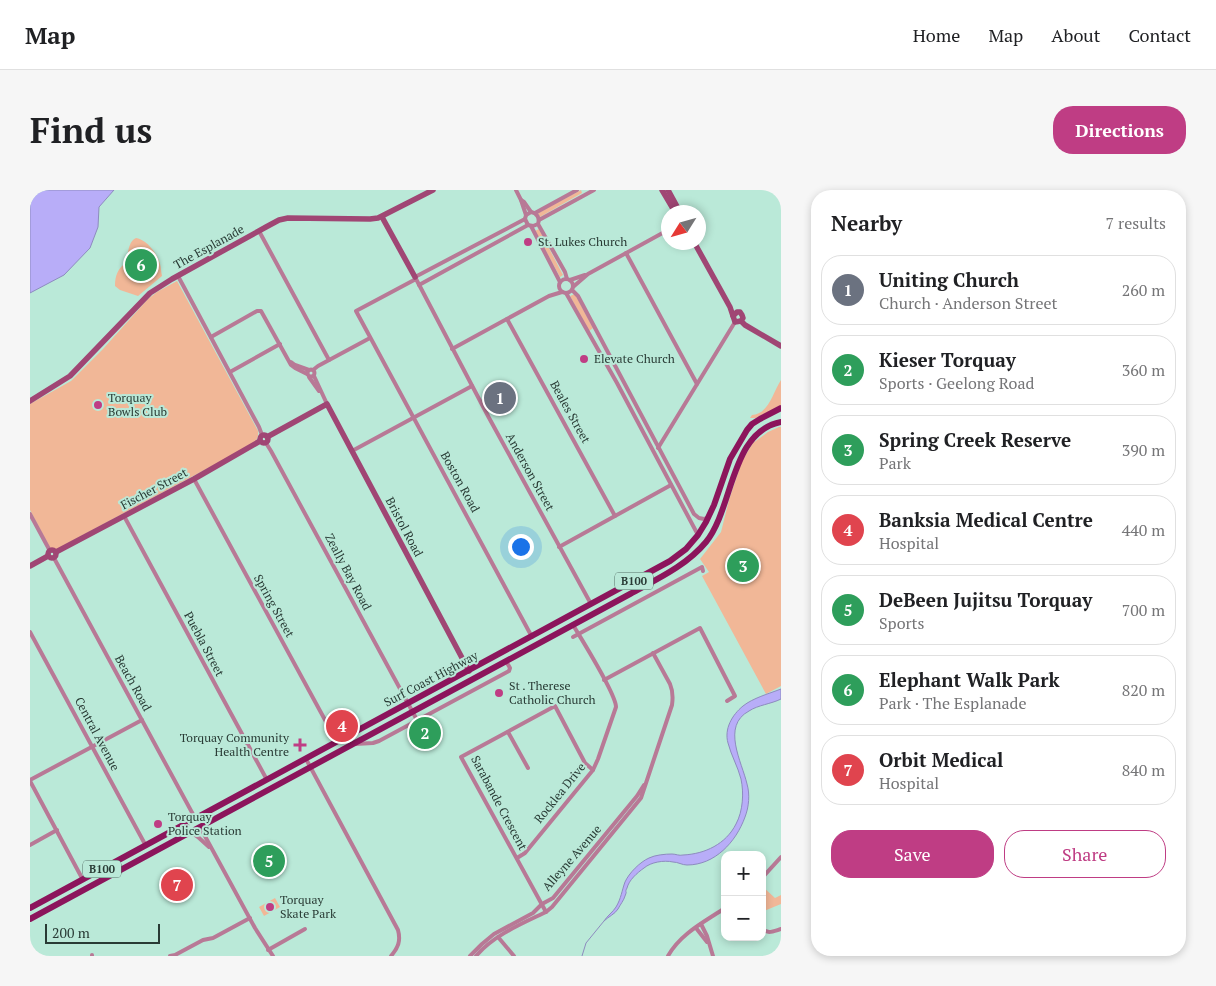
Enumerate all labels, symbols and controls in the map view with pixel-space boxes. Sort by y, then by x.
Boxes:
text: Map [25,19,75,51]
text: Home [913,23,960,47]
text: Map [988,23,1023,47]
text: About [1051,23,1100,47]
text: Contact [1128,23,1191,47]
button: Directions [1053,106,1186,154]
text: Find us [30,107,152,153]
north arrow [661,205,706,250]
text: Nearby [831,209,902,237]
text: 7 results [1106,212,1166,234]
street label: The Esplanade [171,221,246,272]
place label: St. Lukes Church [538,234,627,249]
marker: St. Lukes Church [522,236,534,248]
pin: 6 [125,246,157,284]
text: Uniting Church [879,267,1019,292]
text: 1 [843,279,853,301]
text: 260 m [1122,279,1165,301]
text: Church · Anderson Street [879,292,1058,314]
text: Kieser Torquay [879,347,1016,372]
place label: Elevate Church [594,351,675,366]
marker: Elevate Church [578,353,590,365]
text: 2 [843,359,853,381]
text: 360 m [1122,359,1165,381]
text: Sports · Geelong Road [879,372,1034,394]
street label: Beales Street [547,378,594,446]
pin: 1 [484,379,516,417]
place label: Torquay Bowls Club [108,390,168,419]
marker: Torquay Bowls Club [92,399,104,411]
text: Spring Creek Reserve [879,427,1071,452]
street label: Anderson Street [503,430,558,514]
text: 3 [843,439,853,461]
text: 390 m [1122,439,1165,461]
street label: Boston Road [438,449,483,515]
text: Park [879,452,911,474]
street label: Fischer Street [118,464,190,512]
street label: Bristol Road [383,494,427,559]
text: Banksia Medical Centre [879,507,1093,532]
text: 4 [843,519,853,541]
text: 440 m [1122,519,1165,541]
street label: Zeally Bay Road [322,531,375,613]
text: Hospital [879,532,939,554]
your location [508,534,534,560]
pin: 3 [727,547,759,585]
street label: Spring Street [251,572,298,640]
road number: B100 [615,572,653,590]
text: DeBeen Jujitsu Torquay [879,587,1092,612]
text: 5 [843,599,853,621]
text: 700 m [1122,599,1165,621]
street label: Puebla Street [181,609,228,679]
text: Sports [879,612,925,634]
street label: Surf Coast Highway [381,647,481,710]
street label: Beach Road [112,652,155,714]
text: Elephant Walk Park [879,667,1060,692]
place label: St . Therese Catholic Church [509,678,596,707]
text: 6 [843,679,853,701]
text: 820 m [1122,679,1165,701]
marker: St . Therese Catholic Church [493,687,505,699]
text: Park · The Esplanade [879,692,1027,714]
street label: Central Avenue [72,694,123,773]
pin: 4 [326,707,358,745]
pin: 2 [409,714,441,752]
place label: Torquay Community Health Centre [180,730,290,759]
marker: Torquay Community Health Centre [293,738,307,752]
text: Orbit Medical [879,747,1003,772]
street label: Sarabande Crescent [468,753,531,853]
text: 7 [843,759,853,781]
text: 840 m [1122,759,1165,781]
street label: Rocklea Drive [531,760,588,826]
text: Hospital [879,772,939,794]
place label: Torquay Police Station [168,809,242,838]
marker: Torquay Police Station [152,818,164,830]
street label: Alleyne Avenue [539,822,604,894]
button: Save [831,830,994,878]
button: Share [1004,830,1166,878]
pin: 5 [253,842,285,880]
map controls [721,851,766,941]
button: + [721,851,766,896]
road number: B100 [83,861,121,878]
pin: 7 [161,866,193,904]
place label: Torquay Skate Park [280,892,337,921]
button: − [721,896,766,941]
marker: Torquay Skate Park [264,901,276,913]
scale bar [45,921,160,944]
text: 200 m [52,923,90,942]

